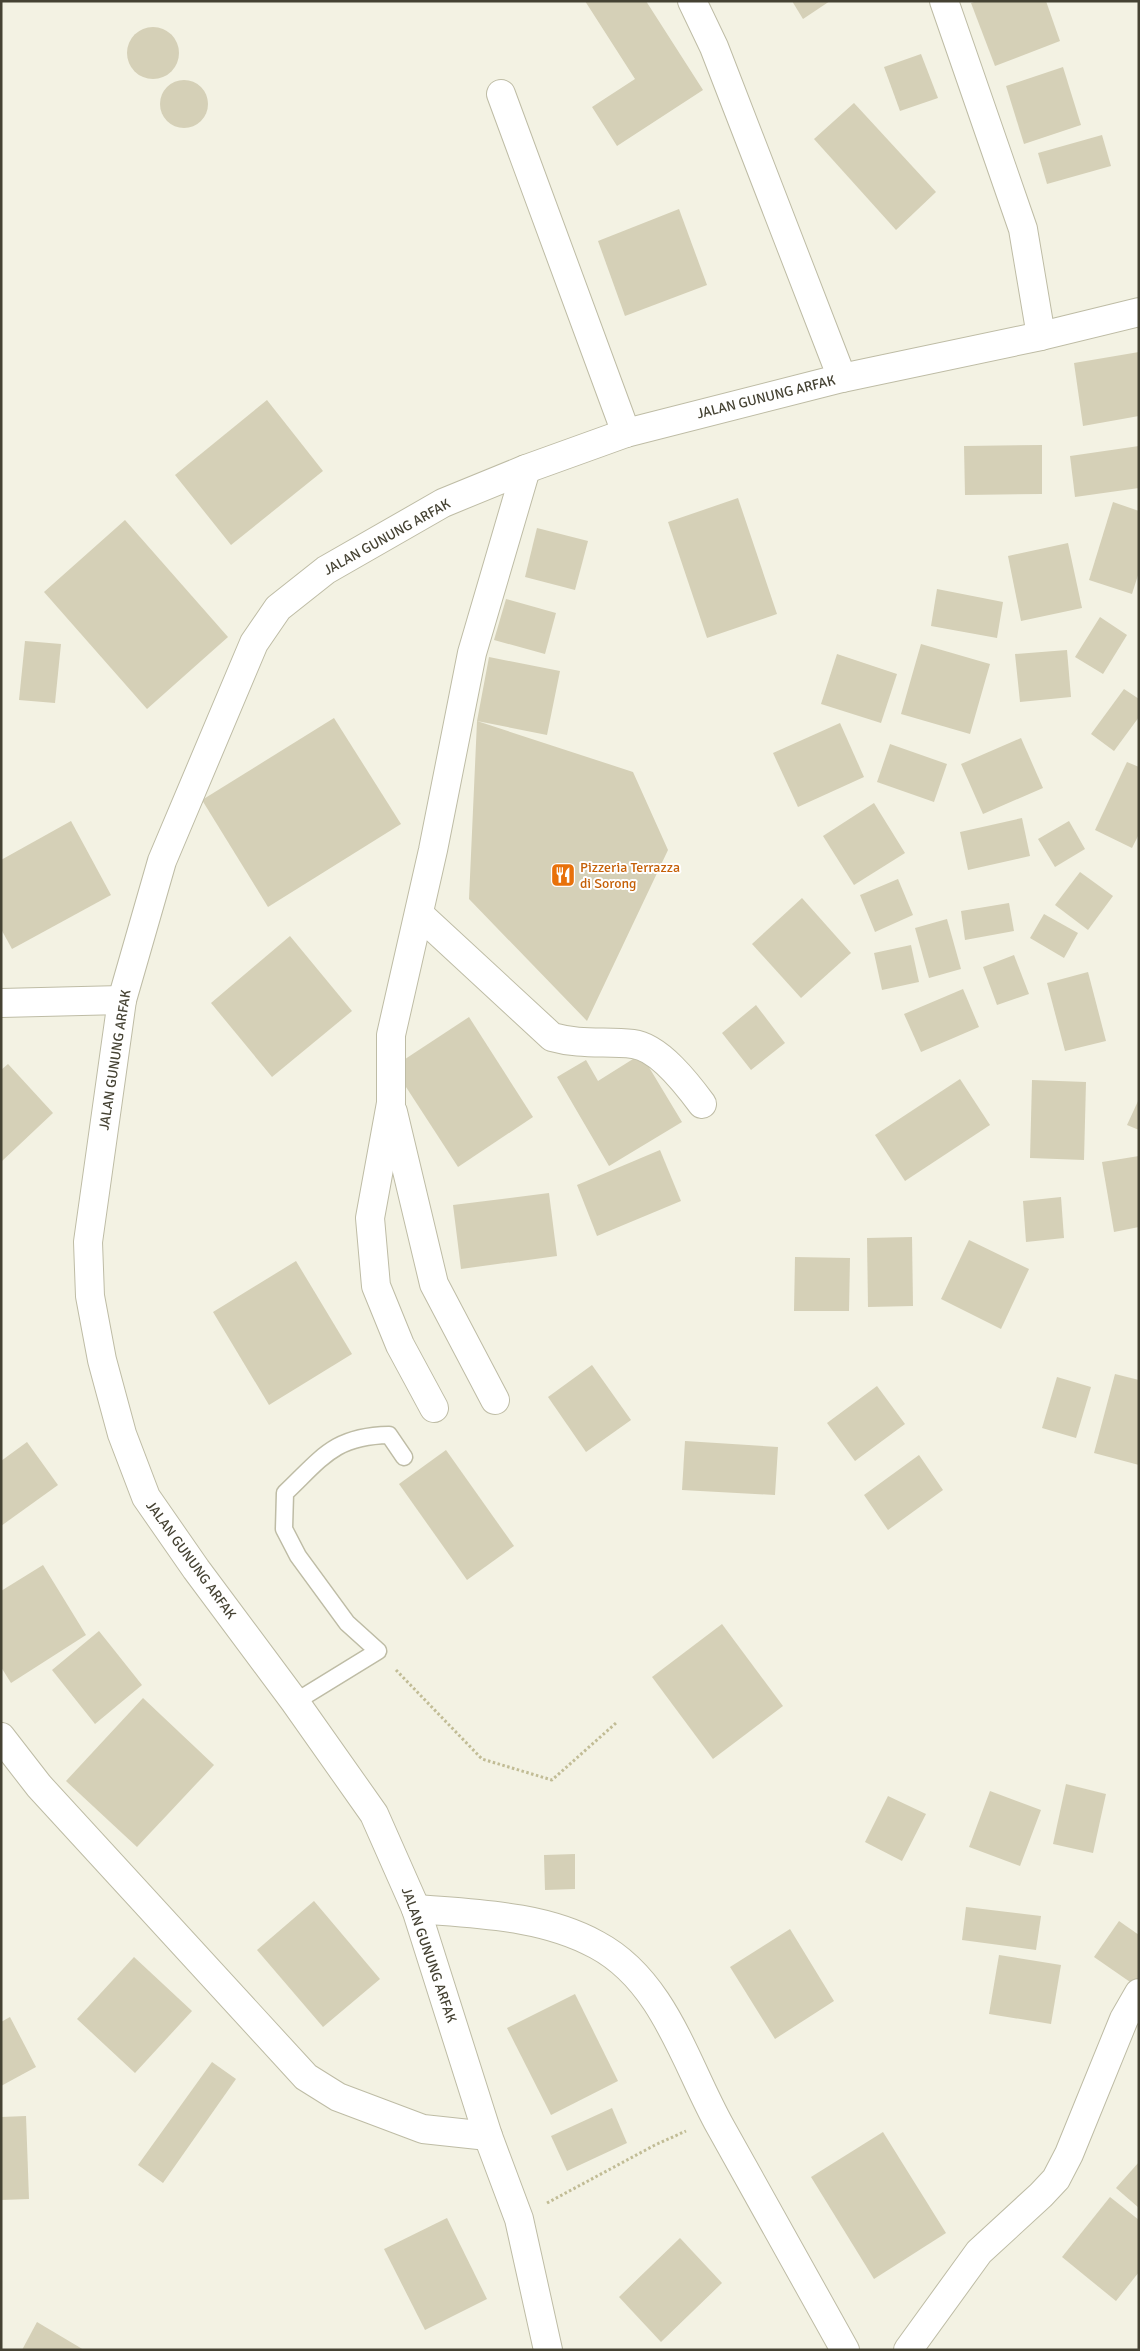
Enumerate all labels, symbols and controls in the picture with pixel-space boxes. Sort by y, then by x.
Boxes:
street label: JALAN GUNUNG ARFAK [695,371,838,422]
street label: JALAN GUNUNG ARFAK [321,495,454,579]
place label: Pizzeria Terrazza di Sorong [580,859,680,892]
restaurant icon: Pizzeria Terrazza di Sorong [550,862,576,888]
street label: JALAN GUNUNG ARFAK [95,988,135,1131]
street label: JALAN GUNUNG ARFAK [142,1498,240,1623]
street label: JALAN GUNUNG ARFAK [398,1885,460,2026]

